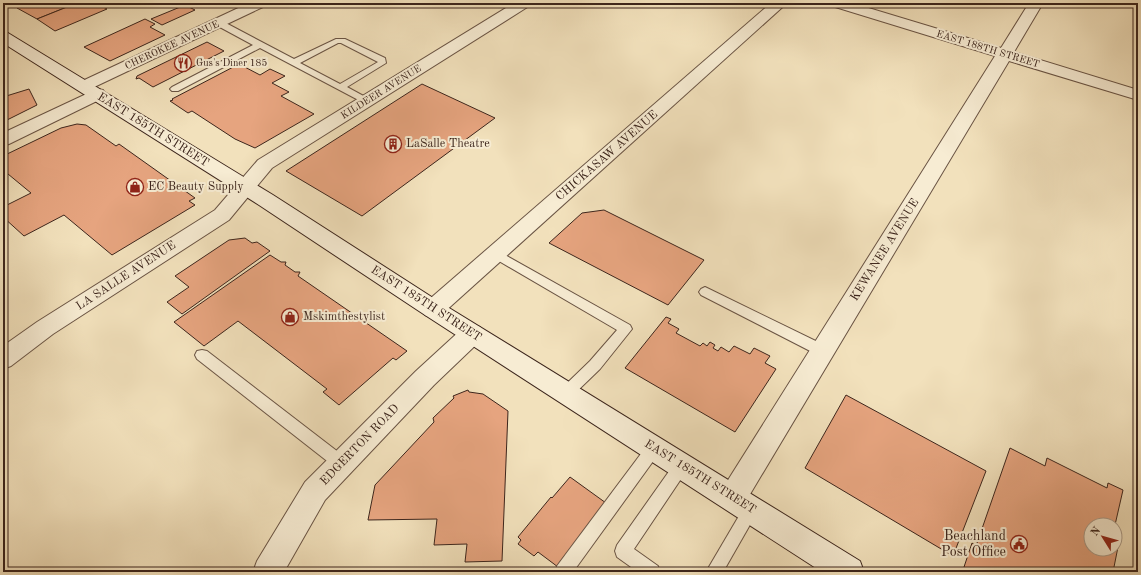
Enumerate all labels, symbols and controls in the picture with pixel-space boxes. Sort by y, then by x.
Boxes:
street label: CHEROKEE AVENUE [123,19,221,71]
street label: EAST 188TH STREET [935,29,1041,69]
restaurant icon: Gus's Diner 185 [173,53,193,73]
place label: Gus's Diner 185 [196,58,267,68]
street label: KILDEER AVENUE [339,63,423,121]
street label: EAST 185TH STREET [95,90,211,169]
street label: CHICKASAW AVENUE [554,109,660,203]
building icon: LaSalle Theatre [383,134,403,154]
place label: LaSalle Theatre [406,138,490,150]
shop icon: EC Beauty Supply [125,177,145,197]
place label: EC Beauty Supply [148,181,244,193]
street label: KEWANEE AVENUE [849,197,921,303]
street label: LA SALLE AVENUE [74,239,178,313]
street label: EAST 185TH STREET [369,263,484,344]
shop icon: Mskimthestylist [280,307,300,327]
place label: Mskimthestylist [303,311,385,323]
street label: EDGERTON ROAD [318,402,402,488]
street label: EAST 185TH STREET [642,437,758,516]
north arrow [1083,517,1123,557]
text: N [1089,525,1103,539]
place label: Beachland Post Office [941,529,1006,559]
public building icon: Beachland Post Office [1009,534,1029,554]

